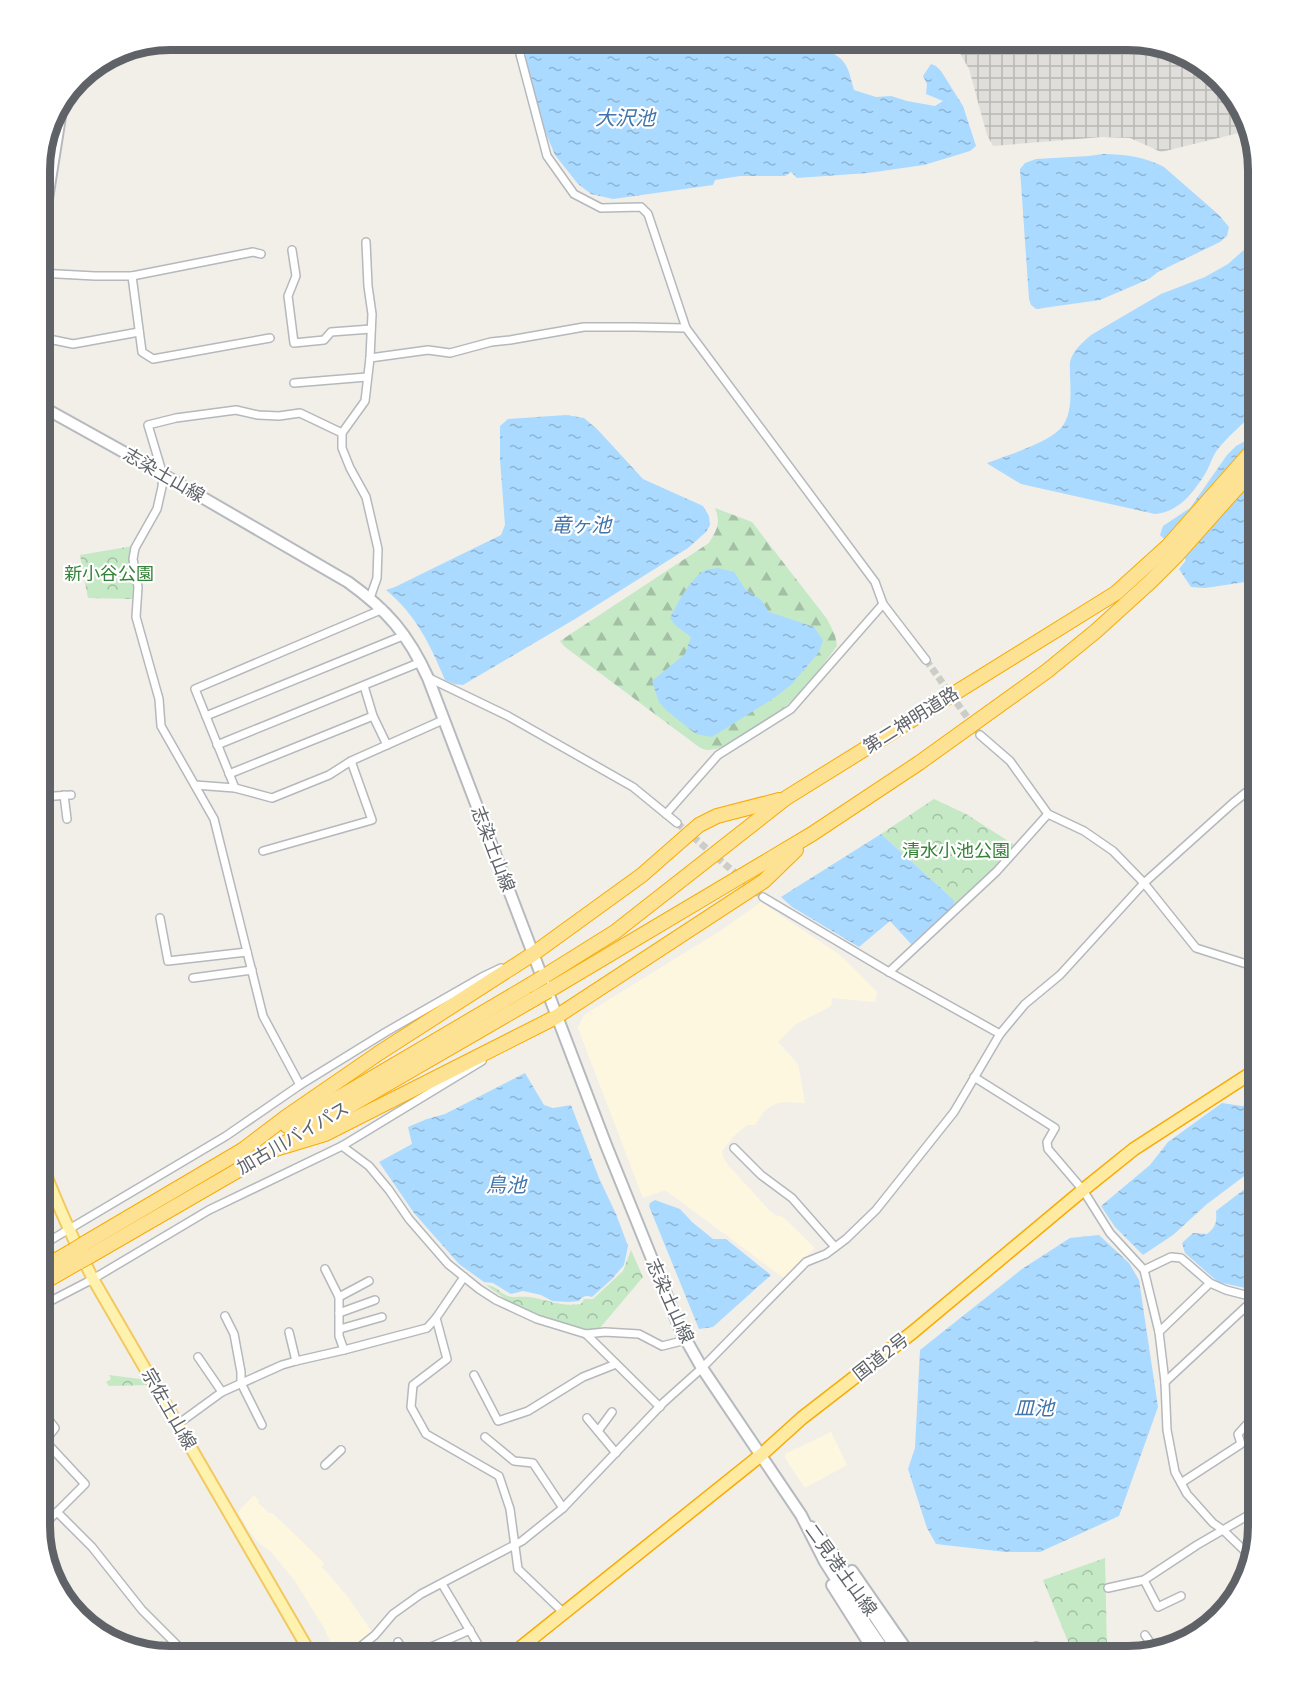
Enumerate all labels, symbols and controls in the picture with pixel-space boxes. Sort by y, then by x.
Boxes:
water label: 大沢池 [595,105,657,131]
street label: 志染土山線 [119,442,209,508]
water label: 竜ヶ池 [551,512,613,538]
park label: 新小谷公園 [64,562,154,586]
street label: 第二神明道路 [859,681,963,759]
street label: 志染土山線 [466,803,520,895]
park label: 清水小池公園 [902,839,1010,863]
street label: 加古川バイパス [233,1096,353,1180]
water label: 鳥池 [486,1172,528,1198]
street label: 志染土山線 [641,1255,699,1347]
street label: 国道2号 [848,1328,914,1386]
street label: 宗佐土山線 [136,1364,202,1454]
water label: 皿池 [1014,1395,1056,1421]
street label: 二見港土山線 [800,1519,882,1621]

